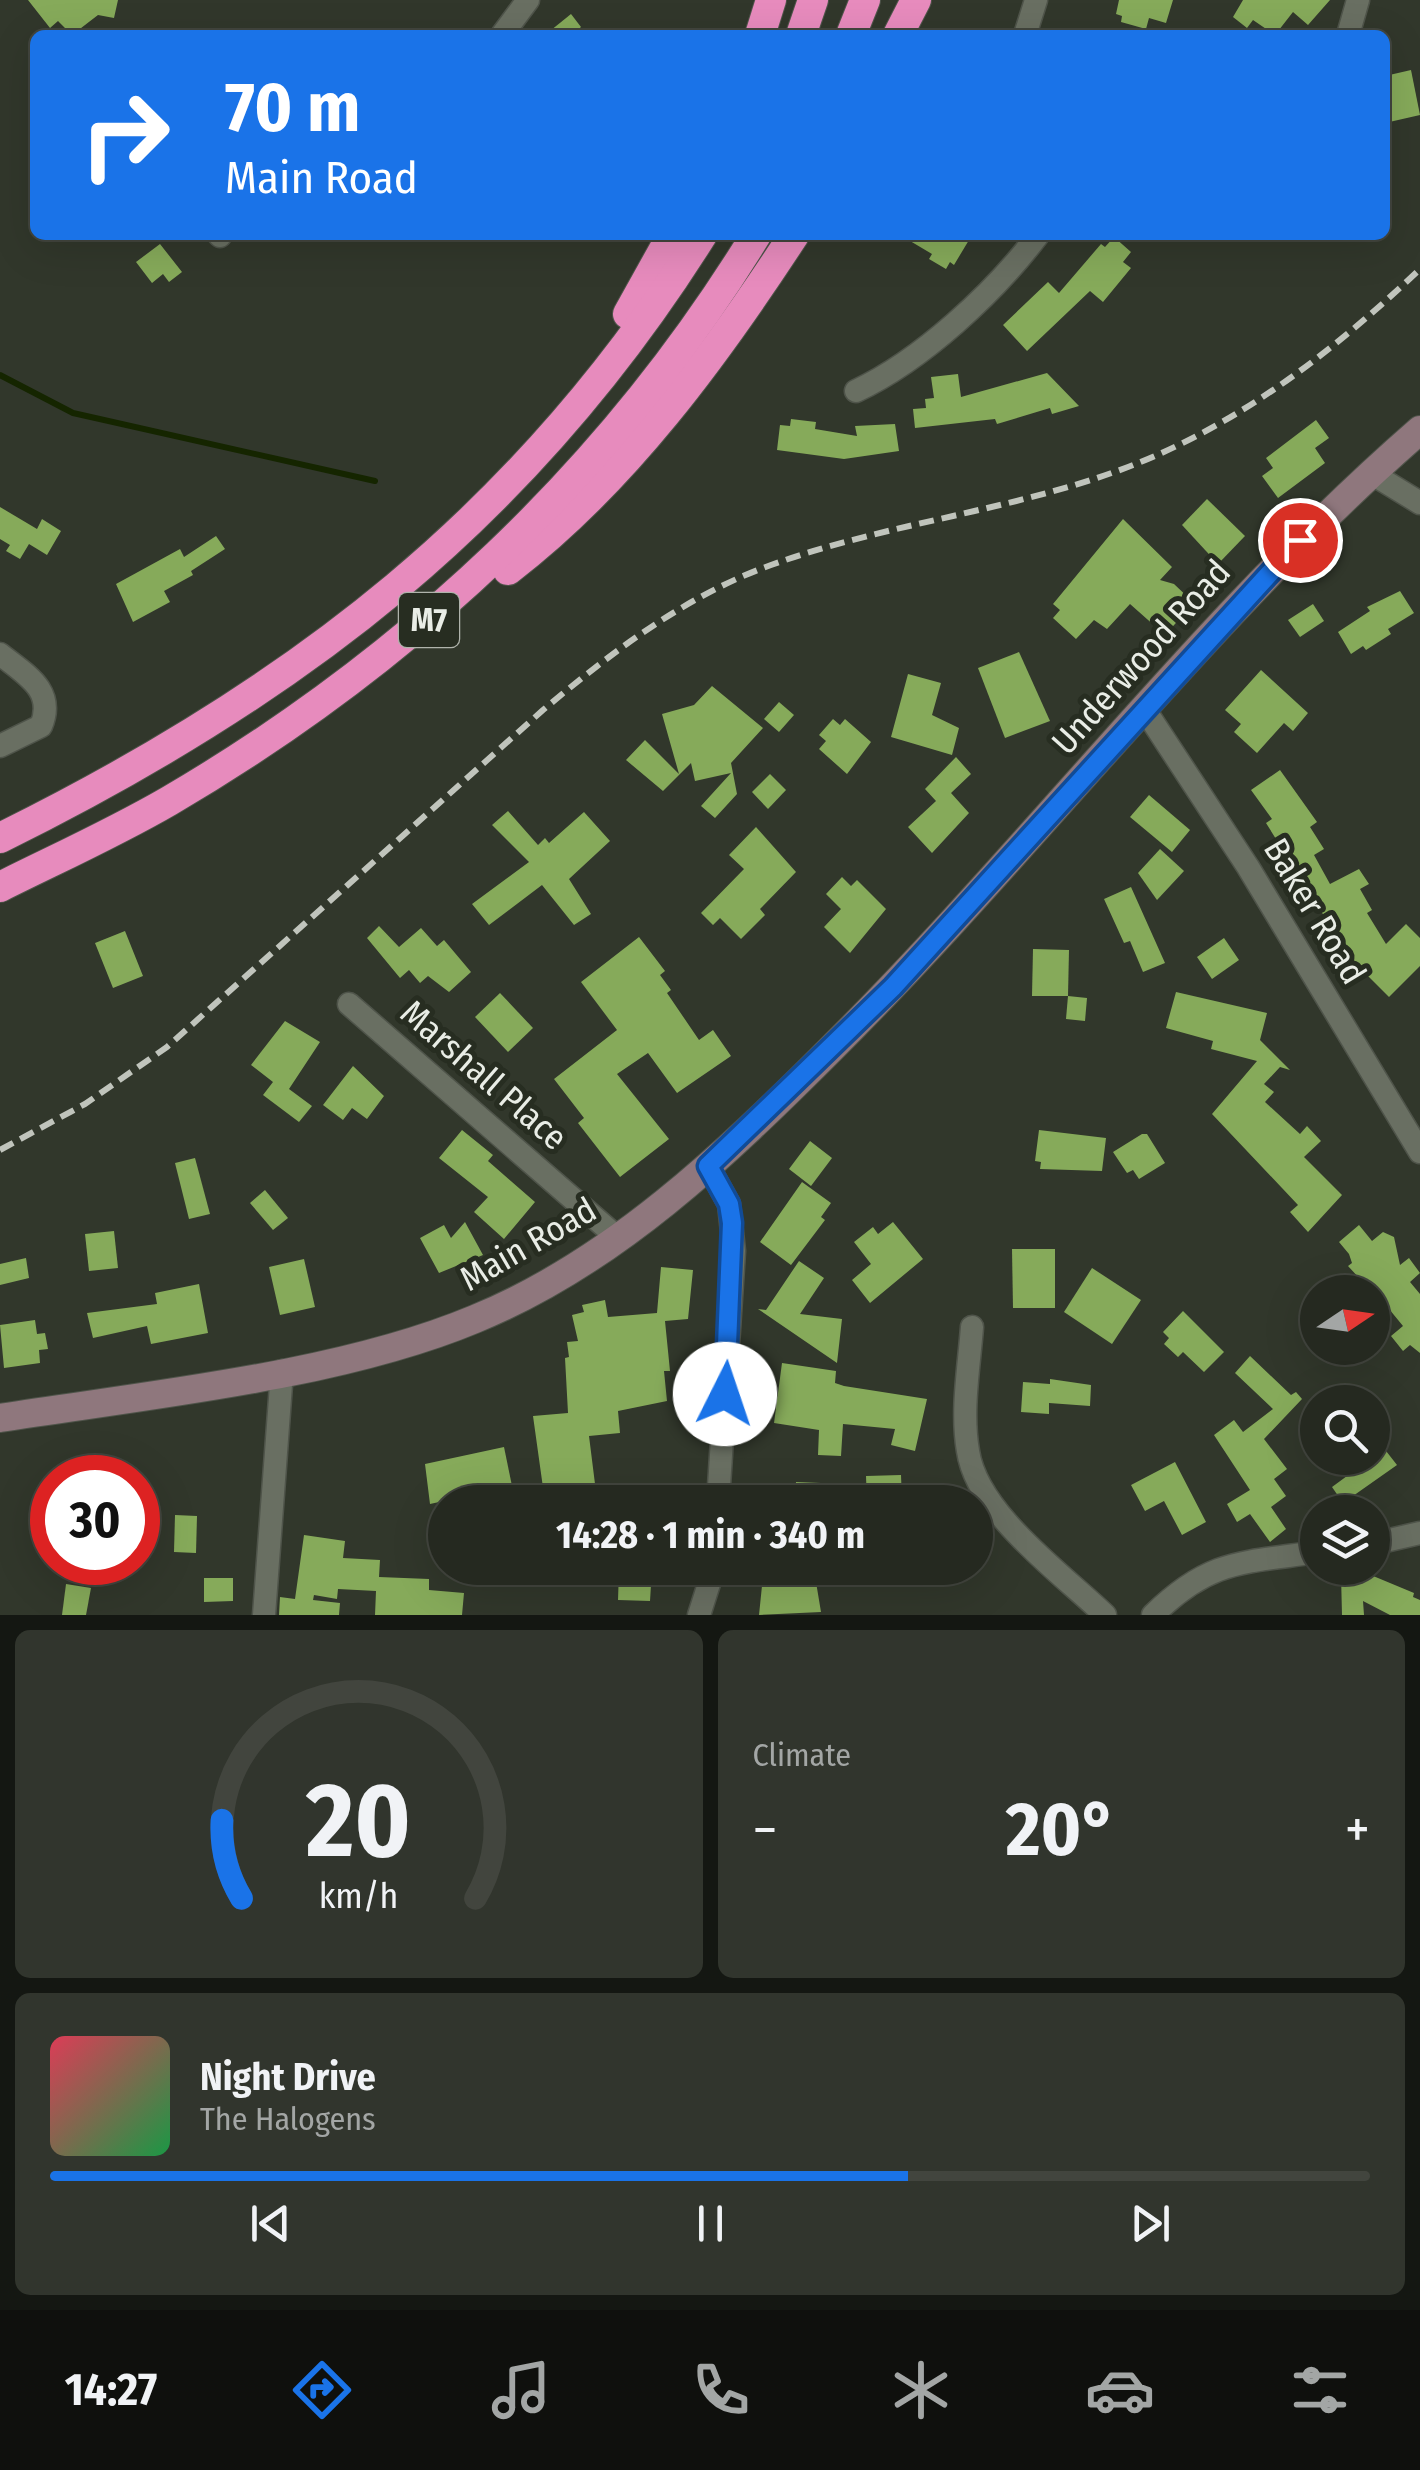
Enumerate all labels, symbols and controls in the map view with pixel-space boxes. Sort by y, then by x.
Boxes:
text: 70 m [225,66,360,150]
icon: right [60,70,190,200]
text: Main Road [225,151,418,205]
pin [1258,498,1343,583]
icon: arrive [1273,513,1328,568]
street label: Underwood Road [1043,551,1239,763]
road number: M7 [399,593,459,647]
street label: Baker Road [1255,831,1375,991]
street label: Marshall Place [392,991,576,1159]
street label: Main Road [453,1188,603,1300]
north arrow [1300,1275,1390,1365]
map controls [1300,1275,1390,1585]
position arrow [673,1342,777,1446]
button: search [1300,1385,1390,1475]
speed limit sign: 30 [30,1455,160,1585]
button: layers [1300,1495,1390,1585]
text: 14:28 · 1 min · 340 m [556,1512,865,1558]
text: Climate [753,1736,851,1774]
text: 20 [305,1759,411,1884]
text: 20° [1006,1785,1117,1875]
text: − [753,1797,777,1863]
text: + [1345,1797,1370,1863]
text: km/h [319,1875,399,1917]
text: Night Drive [200,2054,376,2100]
text: The Halogens [200,2100,376,2138]
icon: previous [243,2196,298,2251]
icon: pause [683,2196,738,2251]
icon: next [1123,2196,1178,2251]
icon: directions [287,2355,357,2425]
icon: music [486,2355,556,2425]
icon: phone [686,2355,756,2425]
icon: climate [886,2355,956,2425]
icon: car [1085,2355,1155,2425]
icon: filters [1285,2355,1355,2425]
text: 14:27 [65,2363,157,2417]

